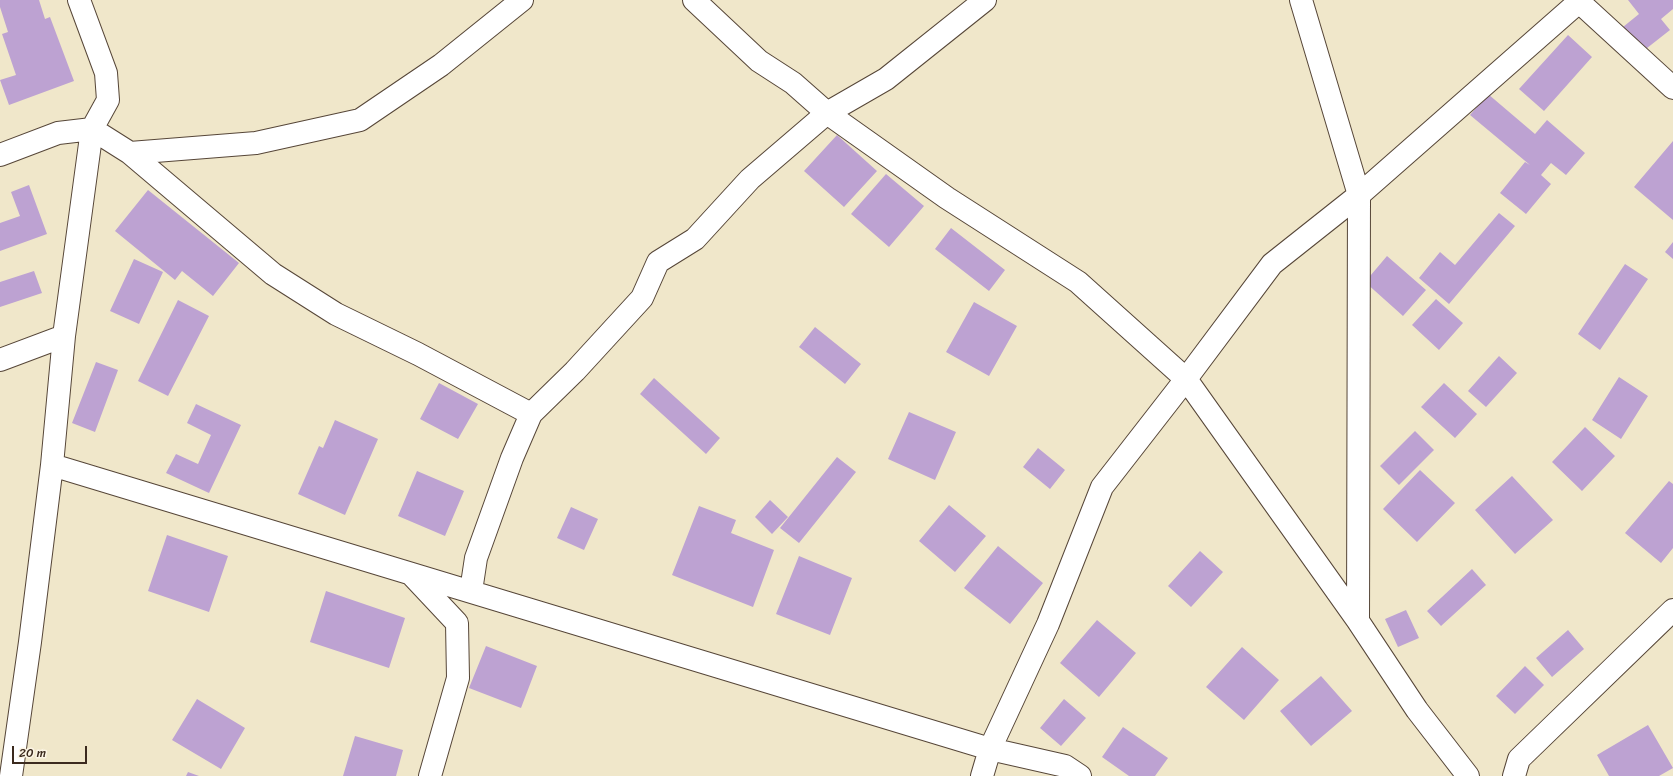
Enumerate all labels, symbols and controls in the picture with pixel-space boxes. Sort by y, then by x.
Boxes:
scale bar [14,738,89,764]
text: 20 m [19,742,46,764]

